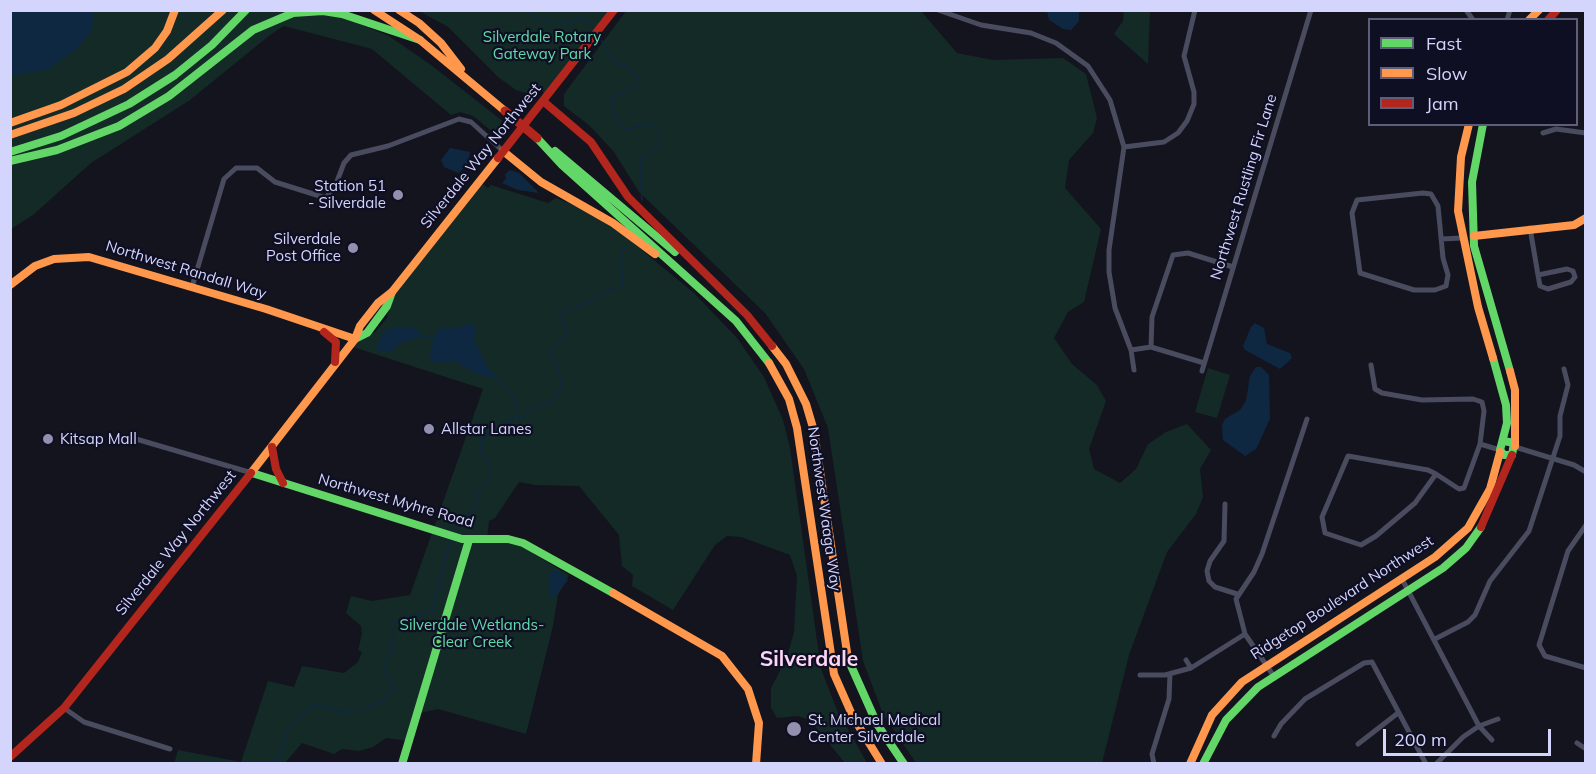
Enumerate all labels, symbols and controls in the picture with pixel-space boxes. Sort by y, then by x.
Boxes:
legend [1368,18,1578,126]
park label: Silverdale Rotary Gateway Park [483,28,601,63]
text: Fast [1426,32,1462,55]
text: Slow [1426,62,1467,85]
street label: Silverdale Way Northwest [417,80,545,232]
street label: Northwest Rustling Fir Lane [1207,92,1281,282]
text: Jam [1426,92,1459,115]
place label: Station 51 - Silverdale [308,177,386,212]
marker: Station 51 - Silverdale [391,188,405,202]
place label: Silverdale Post Office [266,230,341,265]
street label: Northwest Randall Way [103,237,269,303]
marker: Silverdale Post Office [346,241,360,255]
place label: Allstar Lanes [441,420,532,438]
marker: Allstar Lanes [422,422,436,436]
street label: Northwest Waaga Way [804,426,844,592]
place label: Kitsap Mall [60,430,137,448]
marker: Kitsap Mall [41,432,55,446]
street label: Silverdale Way Northwest [112,467,240,619]
street label: Northwest Myhre Road [316,470,476,532]
street label: Ridgetop Boulevard Northwest [1247,532,1437,664]
park label: Silverdale Wetlands- Clear Creek [400,616,544,651]
district label: Silverdale [760,647,858,673]
place label: St. Michael Medical Center Silverdale [808,711,941,746]
scale bar [1386,717,1554,755]
marker: St. Michael Medical Center Silverdale [785,720,803,738]
text: 200 m [1394,728,1447,751]

